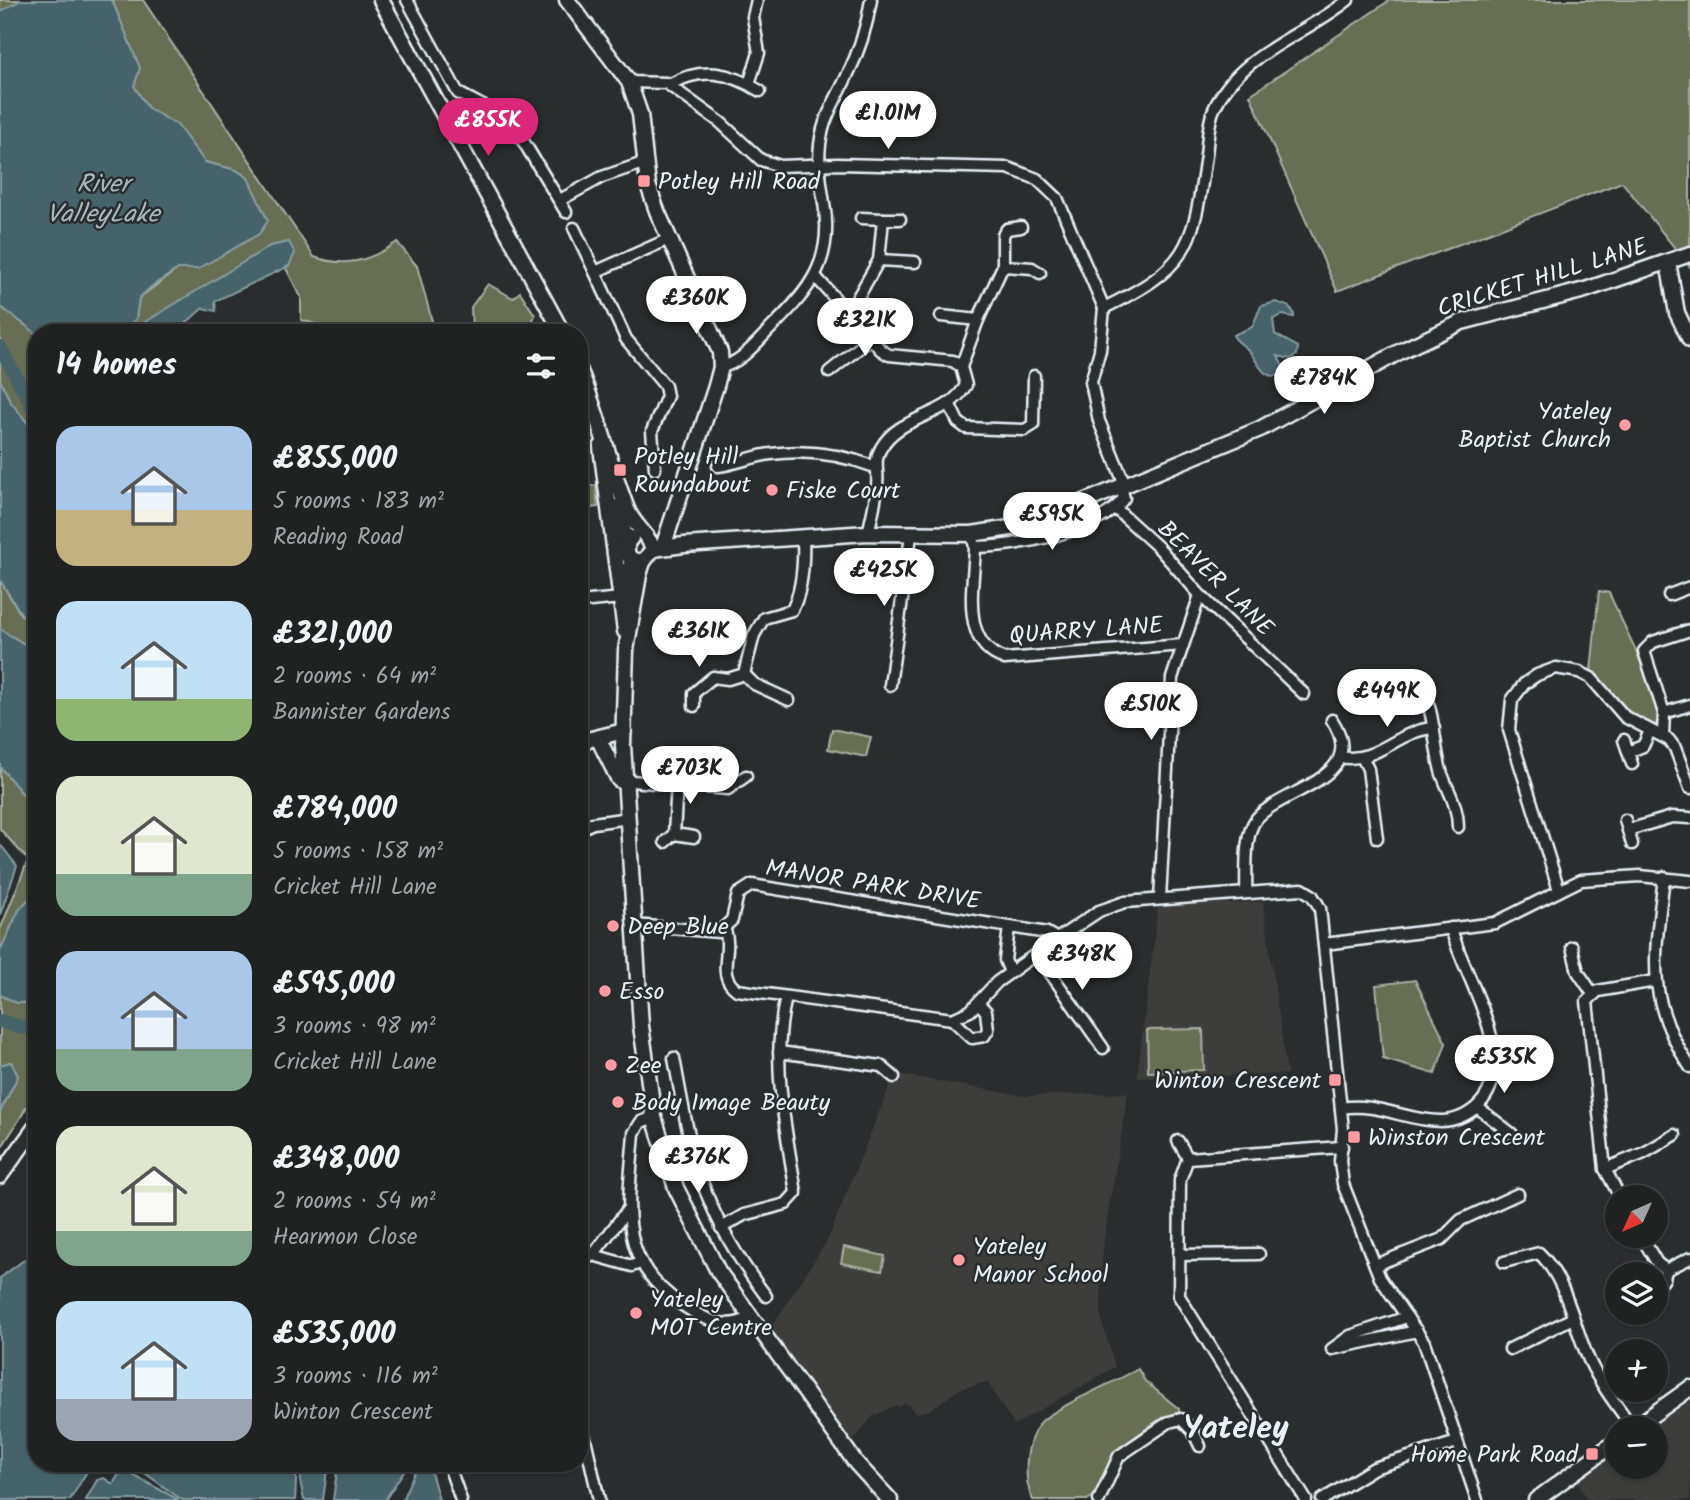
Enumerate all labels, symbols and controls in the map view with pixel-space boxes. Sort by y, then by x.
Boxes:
pin: £1.01M [831,92,945,151]
text: £1.01M [855,96,921,132]
pin: £855K [439,99,537,158]
text: £855K [454,103,522,139]
place label: Potley Hill Road [658,163,821,202]
water label: River ValleyLake [47,164,162,236]
marker: Potley Hill Road [636,173,652,189]
street label: CRICKET HILL LANE [1432,228,1653,329]
pin: £360K [647,276,745,336]
text: £360K [662,281,730,317]
pin: £321K [816,298,914,358]
text: £321K [833,303,897,339]
text: 14 homes [56,342,177,390]
icon: filters [522,347,560,385]
pin: £784K [1275,356,1373,416]
text: £784K [1290,361,1358,397]
place label: Yateley Baptist Church [1459,393,1612,460]
marker: Yateley Baptist Church [1617,417,1633,433]
text: £855,000 [273,436,397,484]
place label: Potley Hill Roundabout [634,438,751,505]
icon: home [112,454,196,538]
marker: Potley Hill Roundabout [612,462,628,478]
place label: Fiske Court [786,472,901,511]
marker: Fiske Court [764,482,780,498]
text: 5 rooms · 183 m² [273,484,444,520]
pin: £595K [1003,492,1101,552]
text: £595K [1019,497,1085,533]
street label: BEAVER LANE [1147,511,1283,647]
text: Reading Road [273,520,403,556]
pin: £425K [835,548,933,608]
text: £425K [850,553,918,589]
street label: QUARRY LANE [1008,607,1165,656]
pin: £361K [650,610,748,669]
text: £321,000 [273,611,392,659]
text: £361K [668,614,730,650]
icon: home [112,629,196,713]
text: 2 rooms · 64 m² [273,659,436,695]
pin: £449K [1338,670,1436,729]
text: £449K [1353,674,1421,710]
pin: £510K [1102,682,1200,742]
text: £510K [1120,687,1182,723]
text: Bannister Gardens [273,695,451,731]
pin: £703K [641,746,739,806]
text: £703K [657,751,723,787]
text: £784,000 [273,786,397,834]
icon: home [112,804,196,888]
text: 5 rooms · 158 m² [273,834,443,870]
street label: MANOR PARK DRIVE [762,849,984,922]
text: Cricket Hill Lane [273,870,437,906]
place label: Deep Blue [627,908,729,947]
marker: Deep Blue [605,918,621,934]
pin: £348K [1033,932,1131,992]
text: £348K [1047,937,1117,973]
text: £595,000 [273,961,395,1009]
place label: Esso [619,973,664,1012]
icon: home [112,979,196,1063]
marker: Esso [597,983,613,999]
text: 3 rooms · 98 m² [273,1009,436,1045]
pin: £535K [1455,1036,1553,1095]
text: £535K [1471,1040,1537,1076]
text: Cricket Hill Lane [273,1045,437,1081]
place label: Zee [625,1047,662,1086]
marker: Zee [603,1057,619,1073]
place label: Winton Crescent [1154,1062,1322,1101]
marker: Winton Crescent [1327,1072,1343,1088]
place label: Body Image Beauty [632,1084,831,1123]
marker: Body Image Beauty [610,1094,626,1110]
place label: Winston Crescent [1368,1119,1546,1158]
marker: Winston Crescent [1346,1129,1362,1145]
text: £348,000 [273,1136,399,1184]
pin: £376K [649,1136,747,1195]
text: £376K [665,1140,731,1176]
icon: home [112,1154,196,1238]
text: 2 rooms · 54 m² [273,1184,436,1220]
north arrow [1605,1185,1668,1248]
map controls [1605,1185,1668,1479]
text: Hearmon Close [273,1220,417,1256]
place label: Yateley Manor School [973,1228,1108,1295]
marker: Yateley Manor School [951,1252,967,1268]
button: layers [1605,1262,1668,1325]
place label: Yateley MOT Centre [650,1281,772,1348]
marker: Yateley MOT Centre [628,1305,644,1321]
text: £535,000 [273,1311,396,1359]
icon: home [112,1329,196,1413]
button: + [1605,1339,1668,1402]
text: 3 rooms · 116 m² [273,1359,438,1395]
text: Winton Crescent [273,1395,433,1431]
district label: Yateley [1183,1404,1289,1455]
button: − [1605,1416,1668,1479]
place label: Home Park Road [1410,1436,1579,1475]
marker: Home Park Road [1584,1446,1600,1462]

